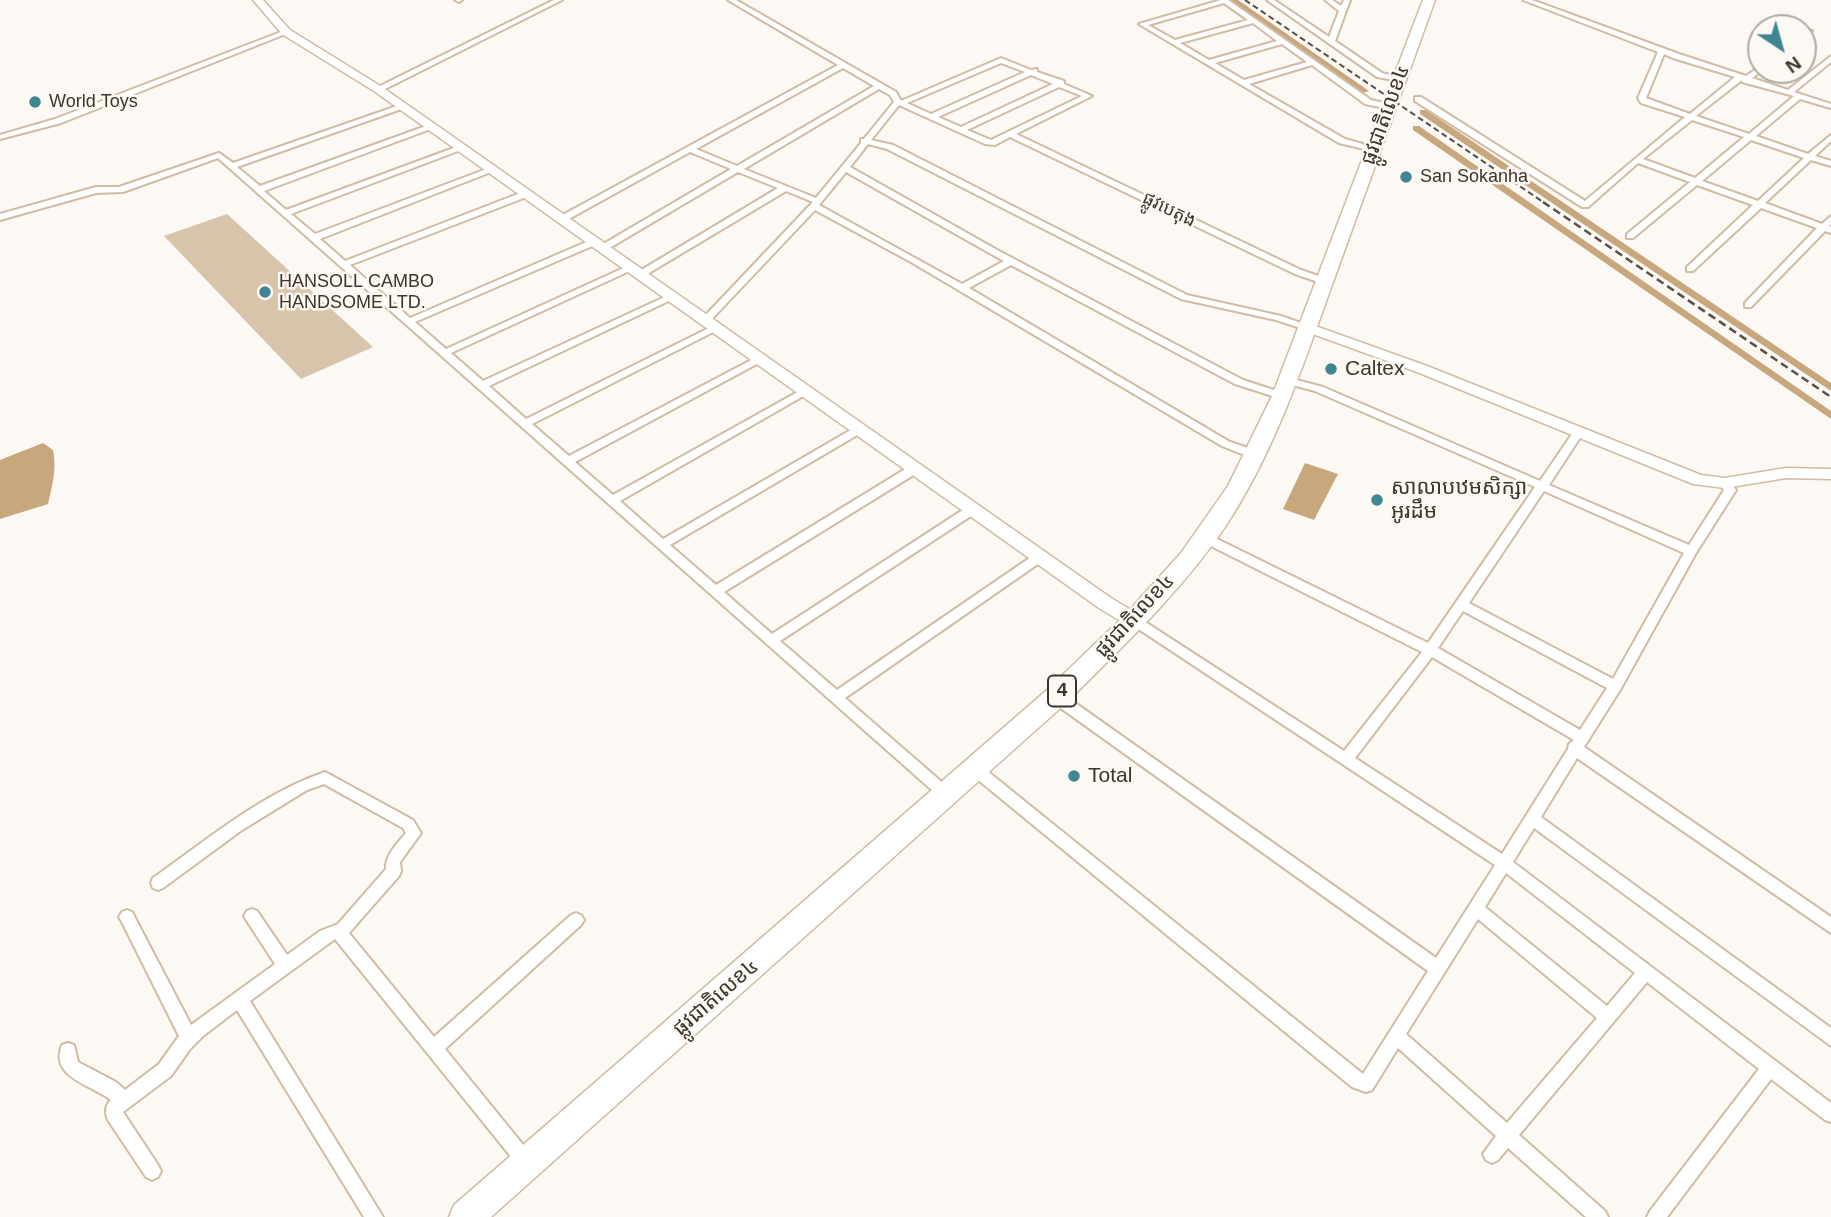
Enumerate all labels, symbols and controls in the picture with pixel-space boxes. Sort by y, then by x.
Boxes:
north arrow [1747,14,1817,84]
text: N [1782,52,1805,77]
street label: ផ្លូវជាតិលេខ៤ [1356,61,1416,169]
place label: World Toys [49,91,138,113]
marker: World Toys [27,94,43,110]
place label: San Sokanha [1420,166,1528,188]
marker: San Sokanha [1398,169,1414,185]
street label: ផ្លូវបេតុង [1139,188,1199,232]
place label: HANSOLL CAMBO HANDSOME LTD. [279,271,434,314]
marker: HANSOLL CAMBO HANDSOME LTD. [257,284,273,300]
place label: Caltex [1345,356,1405,382]
marker: Caltex [1323,361,1339,377]
place label: សាលាបឋមសិក្សា អូរដឹម [1391,475,1527,525]
marker: សាលាបឋមសិក្សា អូរដឹម [1369,492,1385,508]
street label: ផ្លូវជាតិលេខ៤ [1090,569,1180,663]
road number: 4 [1048,676,1076,706]
place label: Total [1088,763,1132,789]
marker: Total [1066,768,1082,784]
street label: ផ្លូវជាតិលេខ៤ [668,954,764,1042]

